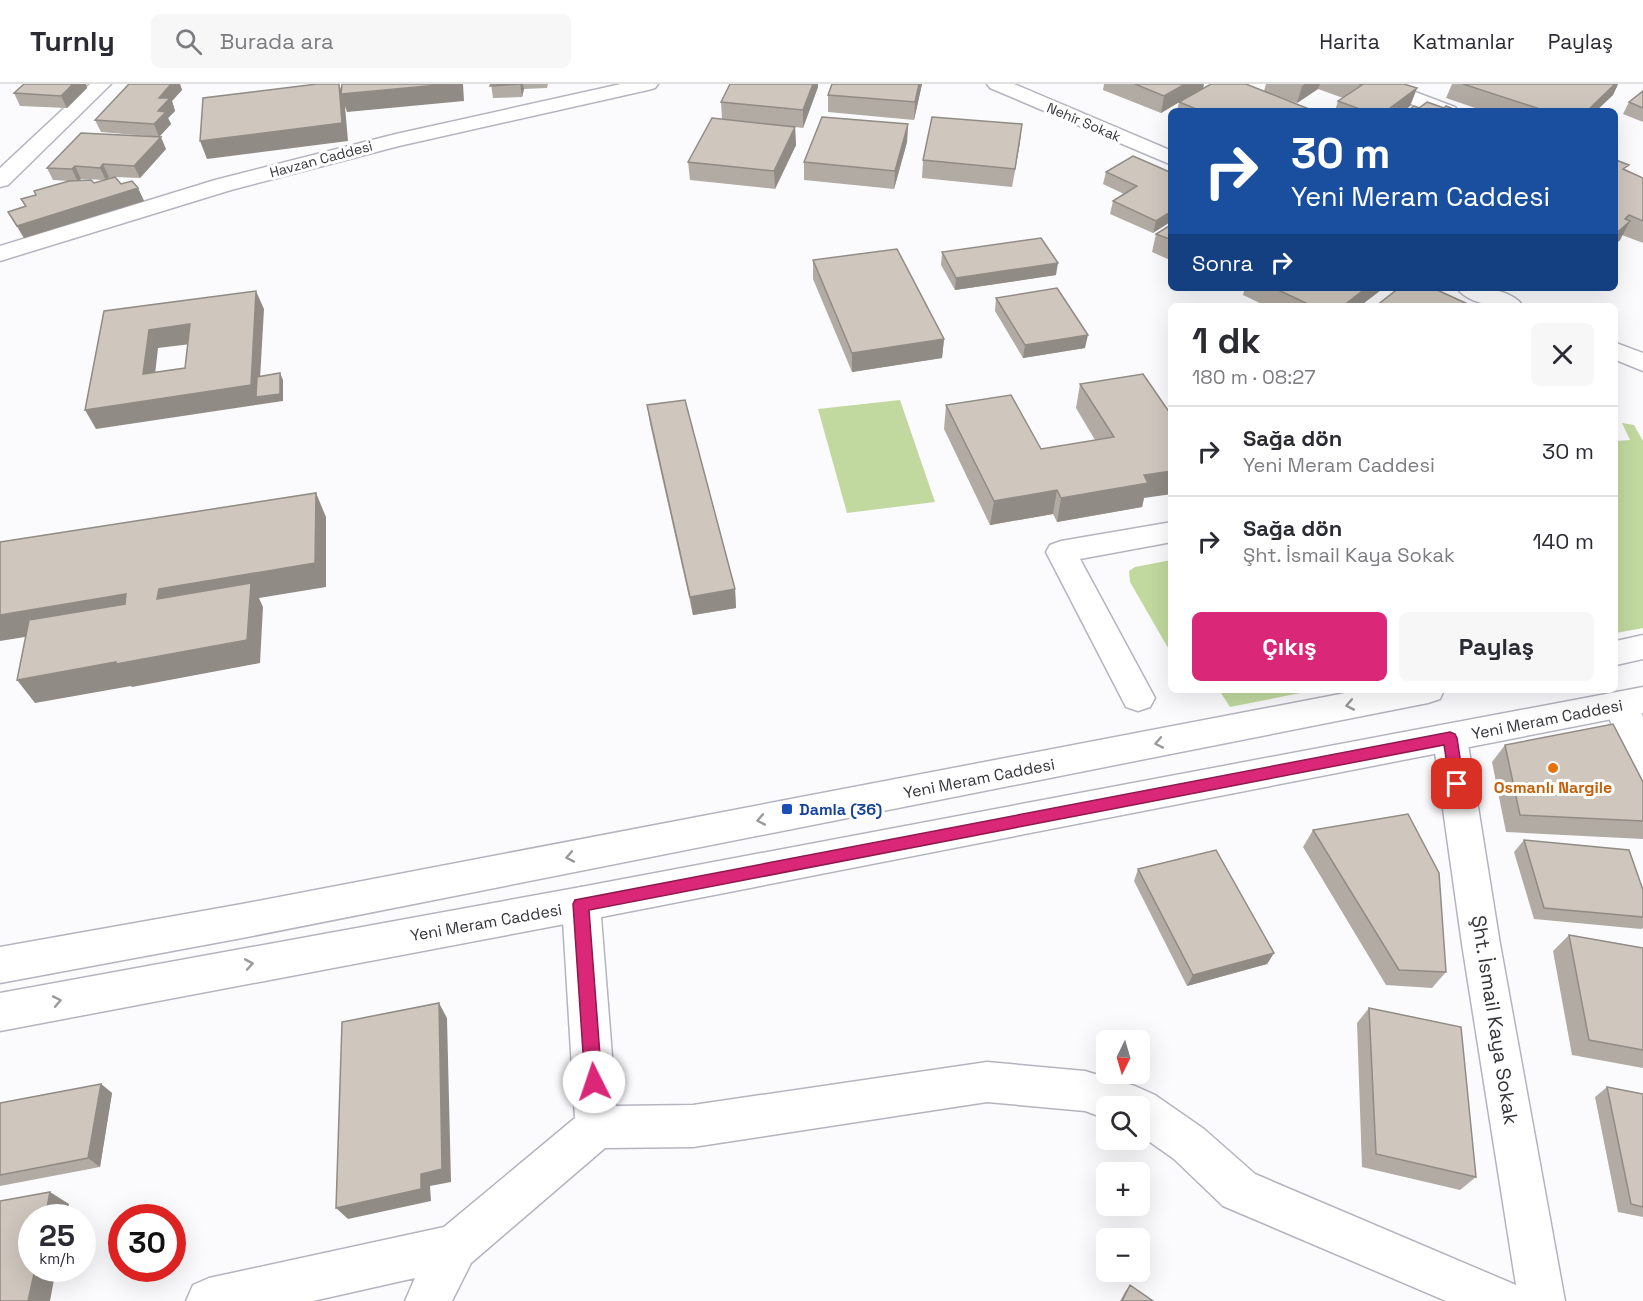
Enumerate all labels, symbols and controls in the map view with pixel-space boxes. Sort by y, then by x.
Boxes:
search box [151,14,571,68]
text: Turnly [30,23,115,59]
icon: search [172,25,205,58]
text: Burada ara [220,27,334,55]
text: Harita [1319,28,1380,55]
text: Katmanlar [1413,28,1515,55]
text: Paylaş [1548,28,1613,55]
street label: Nehir Sokak [1044,98,1124,146]
text: 30 m [1291,127,1390,180]
icon: right [1192,132,1270,210]
street label: Havzan Caddesi [268,137,374,181]
text: Yeni Meram Caddesi [1291,179,1550,214]
icon: right [1265,246,1298,279]
text: Sonra [1192,249,1253,277]
text: 1 dk [1192,318,1261,364]
button: close [1531,323,1594,386]
text: 180 m · 08:27 [1192,364,1316,390]
text: Sağa dön [1243,424,1342,452]
icon: right [1192,435,1225,468]
text: 30 m [1542,437,1594,465]
text: Yeni Meram Caddesi [1243,452,1435,478]
text: Sağa dön [1243,514,1342,542]
icon: right [1192,525,1225,558]
text: 140 m [1532,527,1594,555]
text: Şht. İsmail Kaya Sokak [1243,542,1455,568]
button: Çıkış [1192,612,1387,681]
button: Paylaş [1399,612,1594,681]
street label: Yeni Meram Caddesi [1470,695,1624,744]
one-way arrow [1345,698,1355,711]
one-way arrow [1154,736,1164,749]
street label: Yeni Meram Caddesi [902,754,1056,803]
pin [1431,758,1482,809]
marker: Osmanlı Nargile [1546,761,1560,775]
icon: arrive [1440,767,1473,800]
place label: Osmanlı Nargile [1494,777,1612,798]
place label: Damla (36) [799,799,882,820]
marker: Damla (36) [780,802,794,816]
one-way arrow [756,813,766,826]
one-way arrow [565,850,575,863]
street label: Yeni Meram Caddesi [409,899,564,946]
street label: Şht. İsmail Kaya Sokak [1466,913,1524,1127]
one-way arrow [244,958,254,971]
one-way arrow [52,995,62,1008]
north arrow [1096,1030,1150,1084]
map controls [1096,1030,1150,1282]
position arrow [562,1050,626,1114]
button: search [1096,1096,1150,1150]
button: + [1096,1162,1150,1216]
speed limit sign: 30 [108,1204,186,1282]
text: 25 [39,1216,75,1255]
button: − [1096,1228,1150,1282]
text: km/h [39,1249,75,1268]

